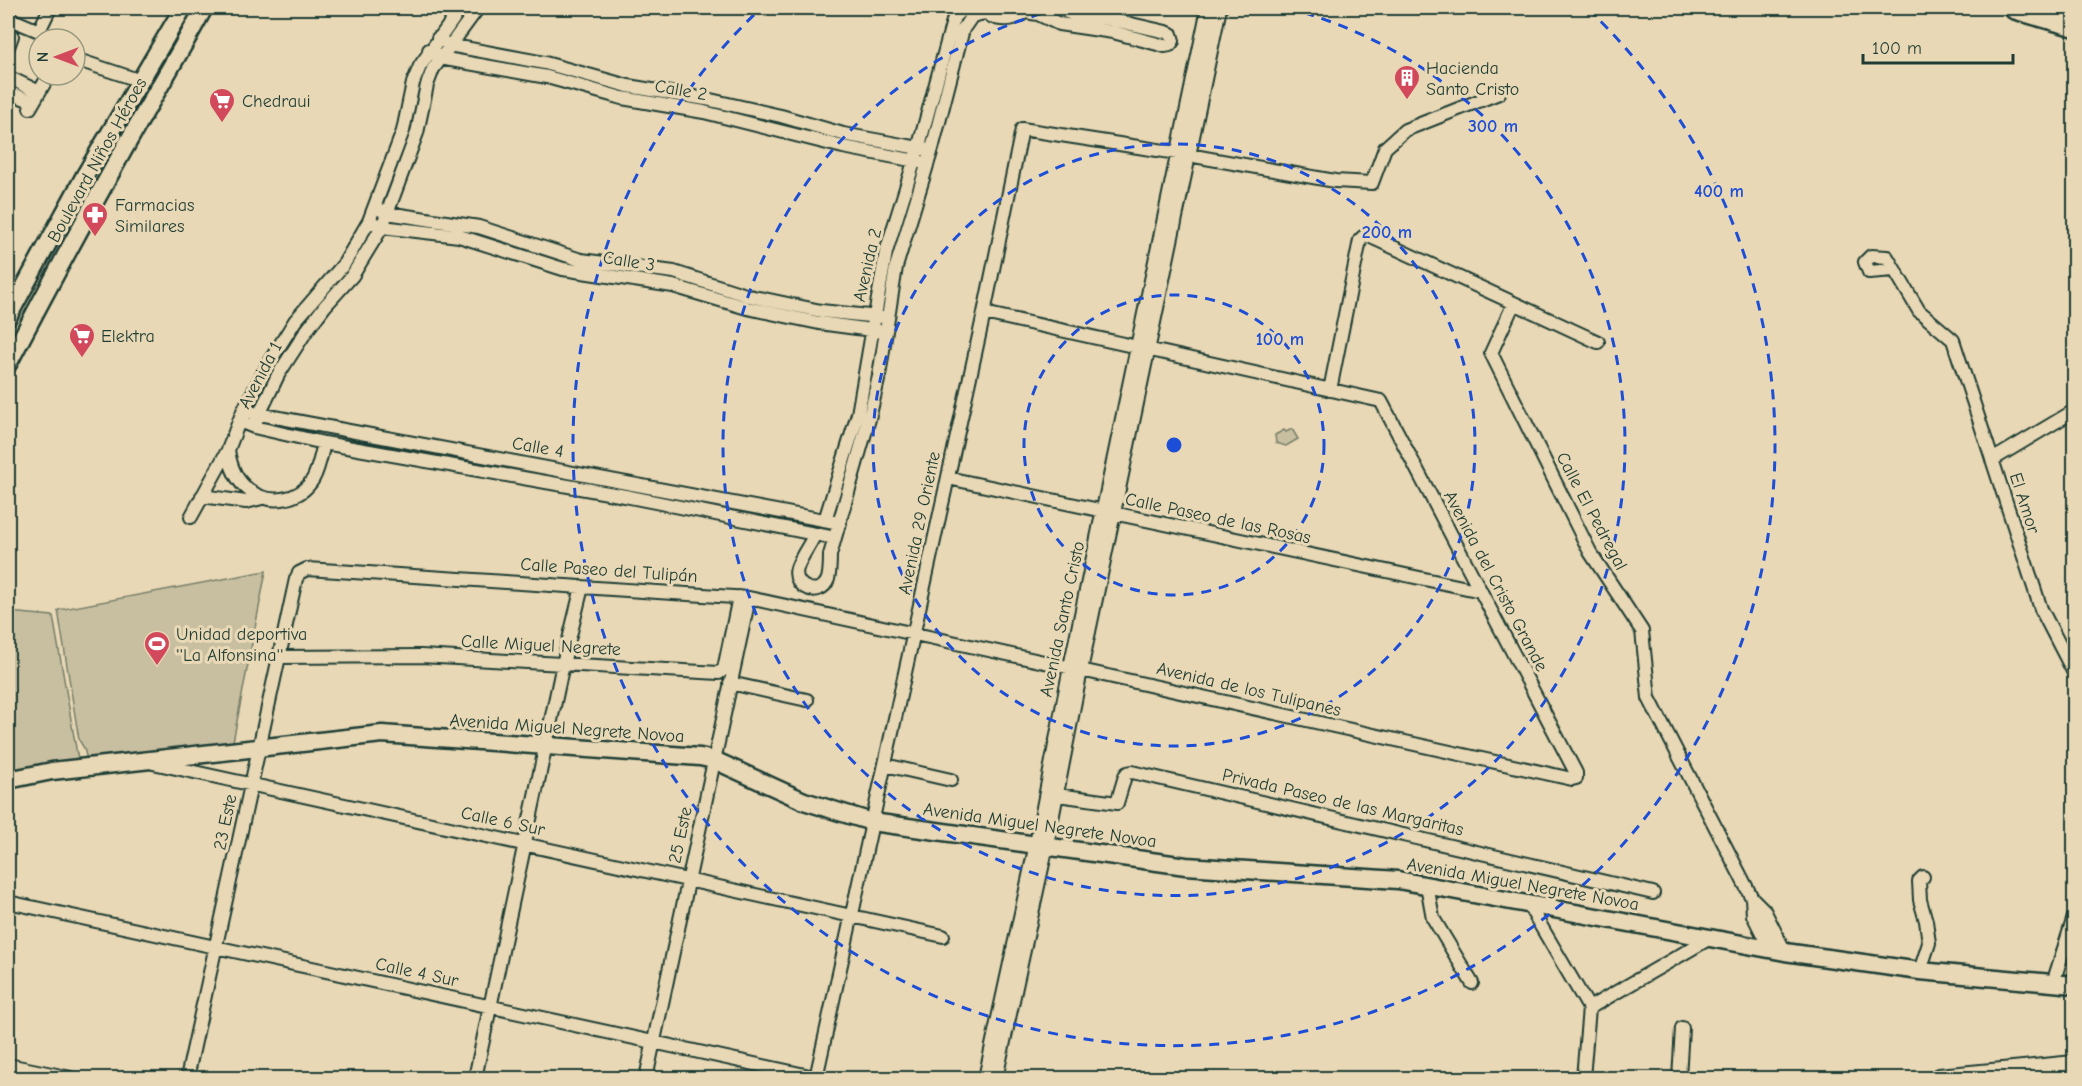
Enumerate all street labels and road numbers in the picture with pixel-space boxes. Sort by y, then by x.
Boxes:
street label: Boulevard Niños Héroes [43,74,151,246]
street label: Calle 2 [653,76,709,105]
street label: Avenida 2 [849,226,886,304]
street label: Calle 3 [601,247,656,276]
street label: Avenida 1 [234,338,287,412]
street label: Calle 4 [511,433,565,462]
street label: Calle El Pedregal [1552,449,1631,574]
street label: Avenida 29 Oriente [894,450,945,597]
street label: El Amor [2005,470,2044,537]
street label: Avenida del Cristo Grande [1439,487,1552,675]
street label: Calle Paseo de las Rosas [1123,489,1313,548]
street label: Avenida Santo Cristo [1036,539,1089,699]
street label: Calle Paseo del Tulipán [520,554,698,587]
street label: Calle Miguel Negrete [461,631,621,660]
street label: Avenida de los Tulipanes [1155,658,1343,721]
street label: Avenida Miguel Negrete Novoa [449,710,685,747]
street label: Privada Paseo de las Margaritas [1220,764,1466,840]
street label: 23 Este [209,792,242,852]
street label: Avenida Miguel Negrete Novoa [922,799,1158,852]
street label: Calle 6 Sur [459,802,548,841]
street label: 25 Este [664,805,697,865]
street label: Avenida Miguel Negrete Novoa [1405,854,1641,915]
street label: Calle 4 Sur [374,953,461,992]

